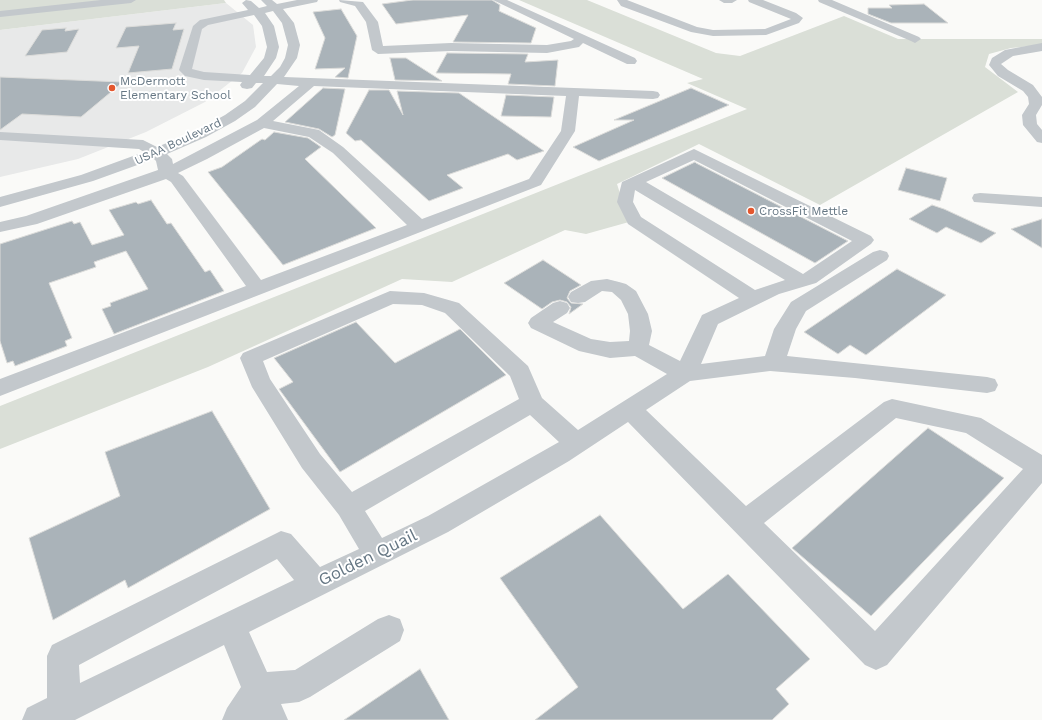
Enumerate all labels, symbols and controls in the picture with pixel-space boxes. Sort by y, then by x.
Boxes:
place label: McDermott Elementary School [120,74,231,102]
marker: McDermott Elementary School [107,83,117,93]
street label: USAA Boulevard [132,116,224,168]
place label: CrossFit Mettle [759,204,848,218]
marker: CrossFit Mettle [746,206,756,216]
street label: Golden Quail [315,525,421,591]

